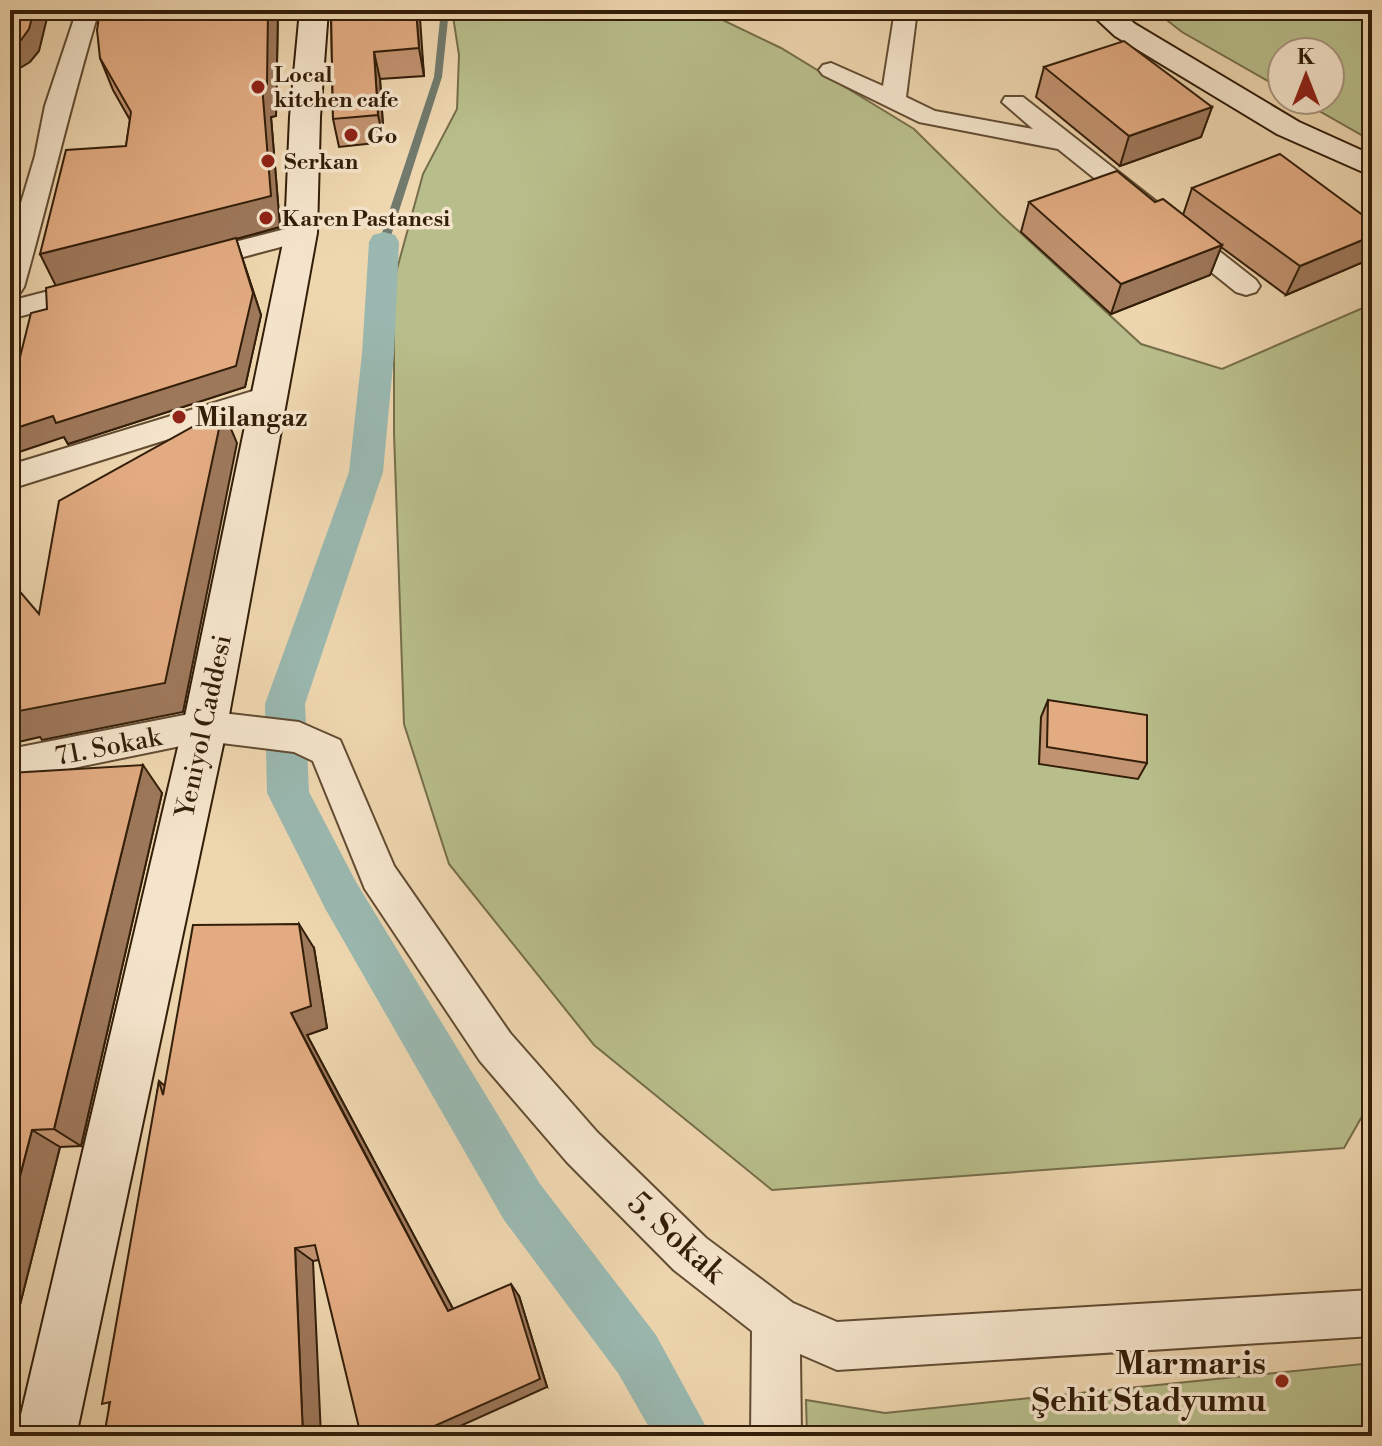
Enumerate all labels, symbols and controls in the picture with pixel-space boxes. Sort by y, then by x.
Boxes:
north arrow [1266,36,1346,116]
text: K [1297,44,1316,71]
place label: Local kitchen cafe [274,62,399,114]
marker: Local kitchen cafe [249,78,267,96]
place label: Go [367,123,397,150]
marker: Go [342,126,360,144]
place label: Serkan [284,149,359,176]
marker: Serkan [259,152,277,170]
place label: Karen Pastanesi [282,206,450,233]
marker: Karen Pastanesi [257,209,275,227]
place label: Milangaz [195,402,307,434]
marker: Milangaz [170,408,188,426]
street label: Yeniyol Caddesi [169,632,239,822]
street label: 71. Sokak [52,721,165,773]
street label: 5. Sokak [619,1183,735,1294]
place label: Marmaris Şehit Stadyumu [1031,1344,1266,1421]
marker: Marmaris Şehit Stadyumu [1273,1372,1291,1390]

